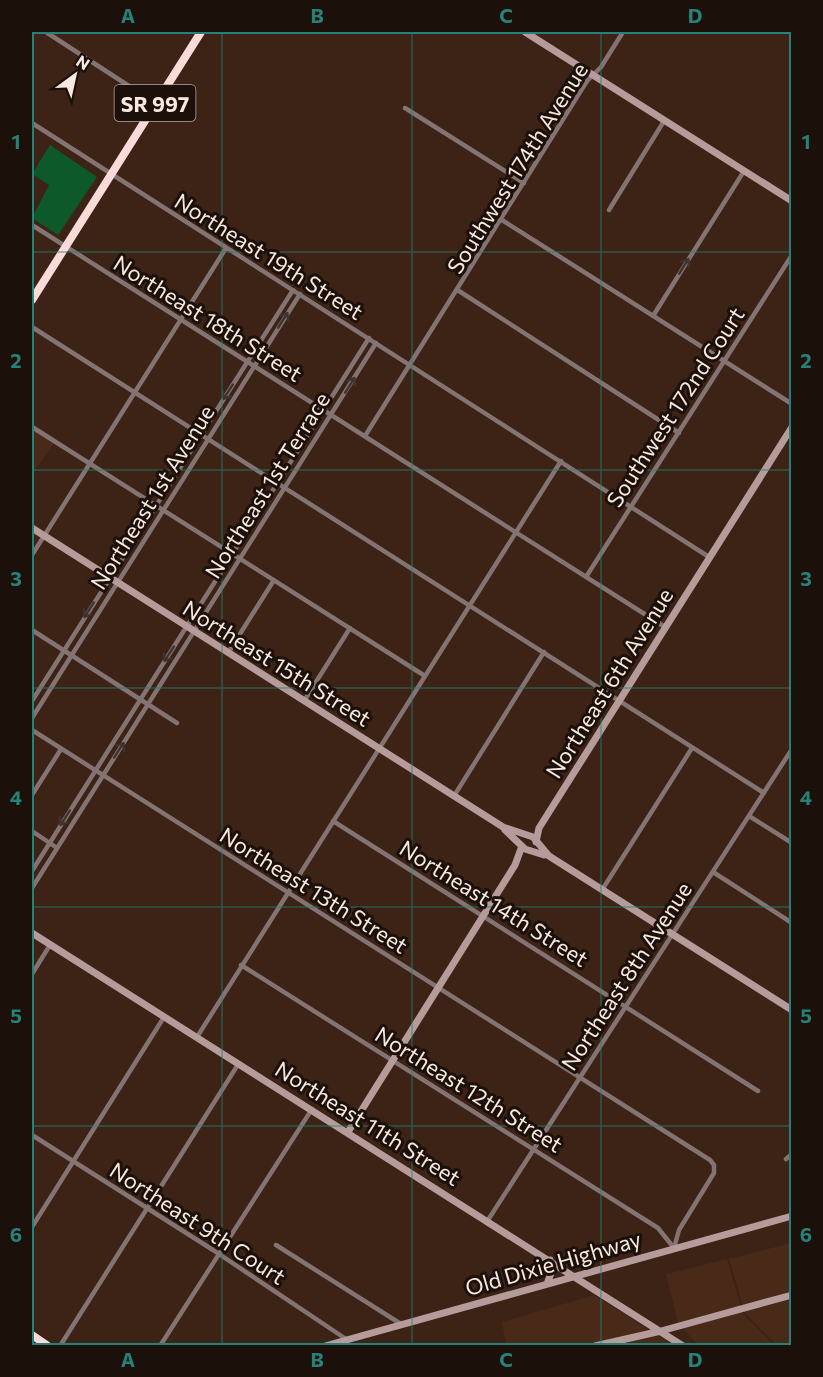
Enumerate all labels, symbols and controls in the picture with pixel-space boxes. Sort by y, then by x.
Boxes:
text: A [121,3,135,27]
text: B [310,3,324,27]
text: C [499,3,513,27]
text: D [688,3,702,27]
north arrow [45,45,105,105]
text: N [73,51,94,73]
street label: Southwest 174th Avenue [441,57,593,279]
road number: SR 997 [114,85,195,121]
text: 1 [11,129,21,153]
text: 1 [801,129,811,153]
street label: Northeast 19th Street [170,187,368,325]
street label: Northeast 18th Street [109,249,307,387]
one-way arrow [679,258,691,275]
street label: Southwest 172nd Court [600,302,750,512]
one-way arrow [278,312,290,329]
text: 2 [10,348,22,372]
text: 2 [800,348,812,372]
one-way arrow [344,377,356,394]
one-way arrow [221,383,233,400]
street label: Northeast 1st Terrace [199,387,335,583]
street label: Northeast 1st Avenue [84,400,220,594]
text: 3 [10,566,22,590]
text: 3 [800,566,812,590]
street label: Northeast 6th Avenue [540,583,678,783]
street label: Northeast 15th Street [178,594,376,732]
one-way arrow [83,601,95,618]
one-way arrow [163,645,175,662]
one-way arrow [113,742,125,759]
text: 4 [10,785,22,809]
text: 4 [800,785,812,809]
one-way arrow [58,810,71,827]
street label: Northeast 13th Street [215,821,413,959]
street label: Northeast 14th Street [395,834,593,972]
street label: Northeast 8th Avenue [555,877,697,1075]
text: 5 [10,1003,22,1027]
text: 5 [800,1003,812,1027]
street label: Northeast 12th Street [370,1020,568,1158]
street label: Northeast 11th Street [270,1055,466,1191]
street label: Northeast 9th Court [105,1156,291,1290]
text: 6 [10,1222,22,1246]
text: 6 [800,1222,812,1246]
street label: Old Dixie Highway [462,1225,644,1301]
text: A [121,1347,135,1371]
text: B [310,1347,324,1371]
text: C [499,1347,513,1371]
text: D [688,1347,702,1371]

